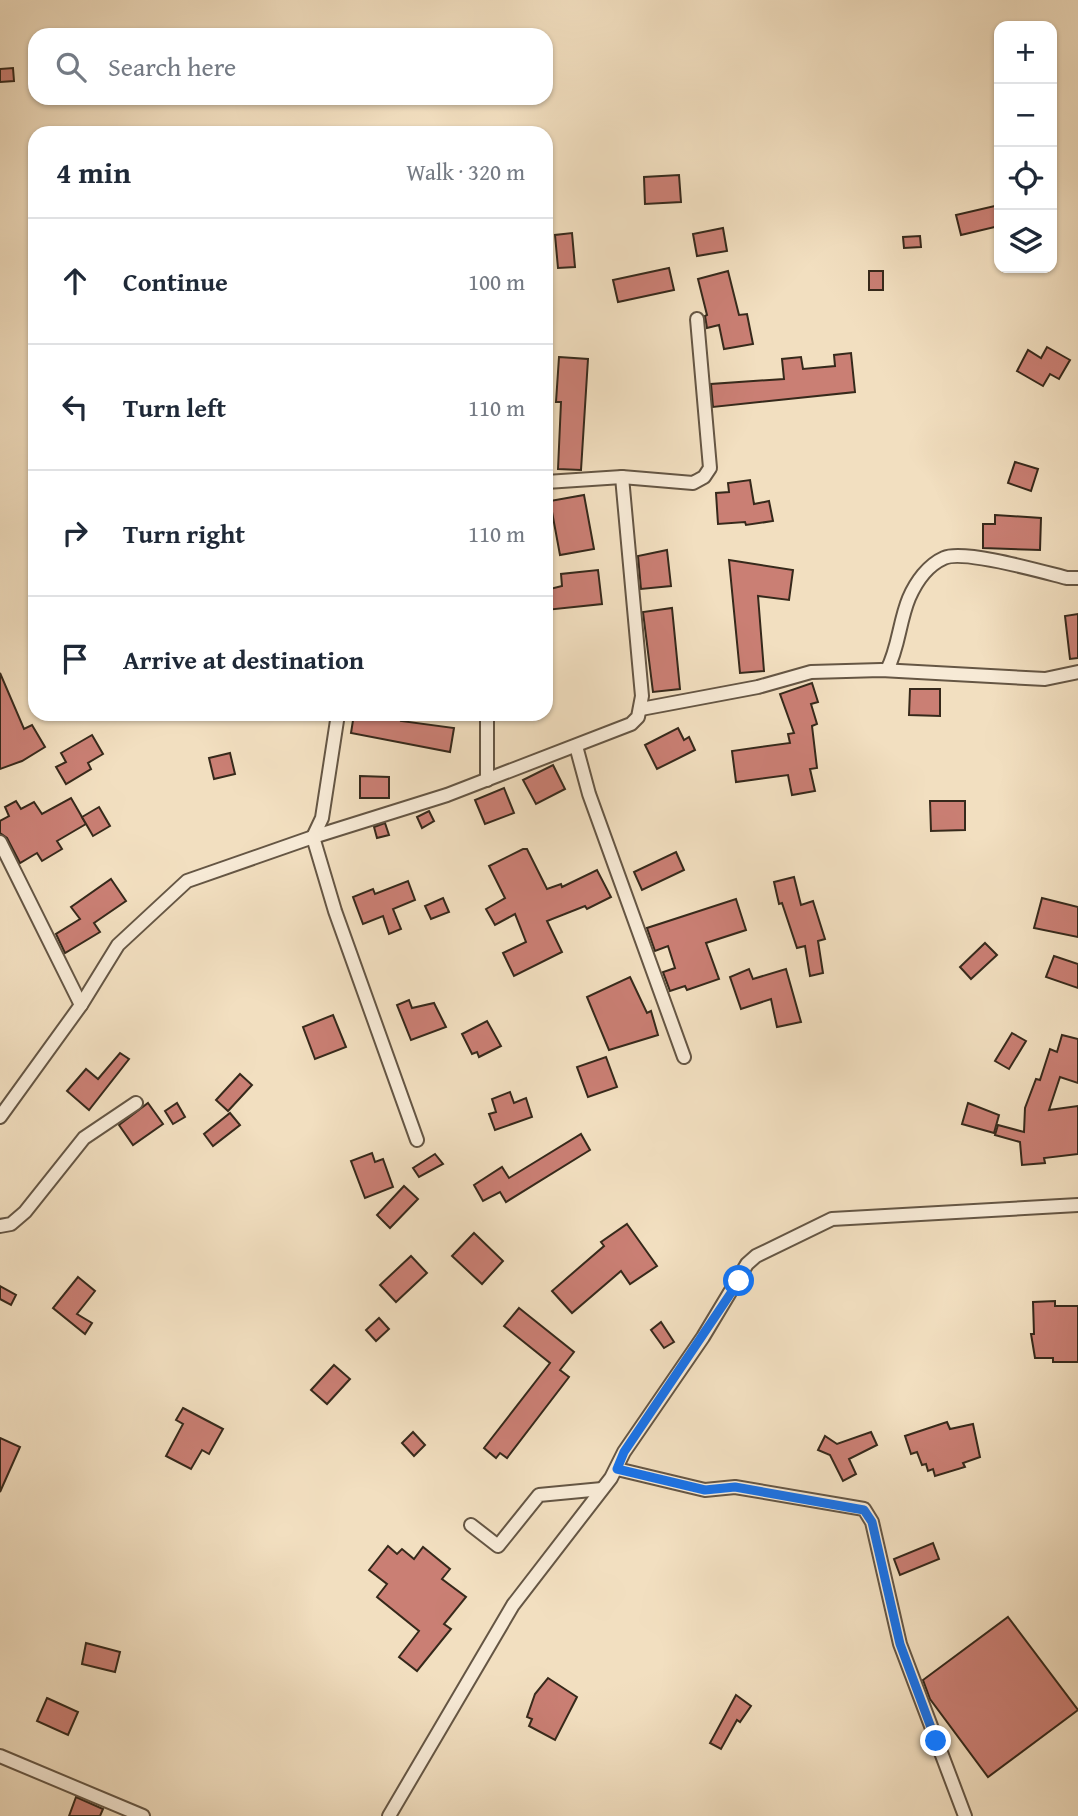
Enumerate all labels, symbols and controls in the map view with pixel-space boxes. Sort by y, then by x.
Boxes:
map controls [994,21,1057,273]
button: + [994,21,1057,84]
search box [28,28,553,105]
text: Search here [108,47,236,86]
icon: search [52,48,90,86]
button: − [994,84,1057,147]
button: locate [994,147,1057,210]
text: 4 min [56,150,131,194]
text: Walk · 320 m [406,155,525,188]
button: layers [994,210,1057,273]
icon: ahead [56,262,94,300]
text: Continue [123,262,228,301]
text: 100 m [468,265,525,298]
icon: left [56,388,94,426]
text: Turn left [123,388,226,427]
text: 110 m [468,391,525,424]
icon: right [56,514,94,552]
text: Turn right [123,514,245,553]
text: 110 m [468,517,525,550]
icon: arrive [56,640,94,678]
text: Arrive at destination [123,640,364,679]
route start [723,1265,754,1296]
route end [920,1725,951,1756]

